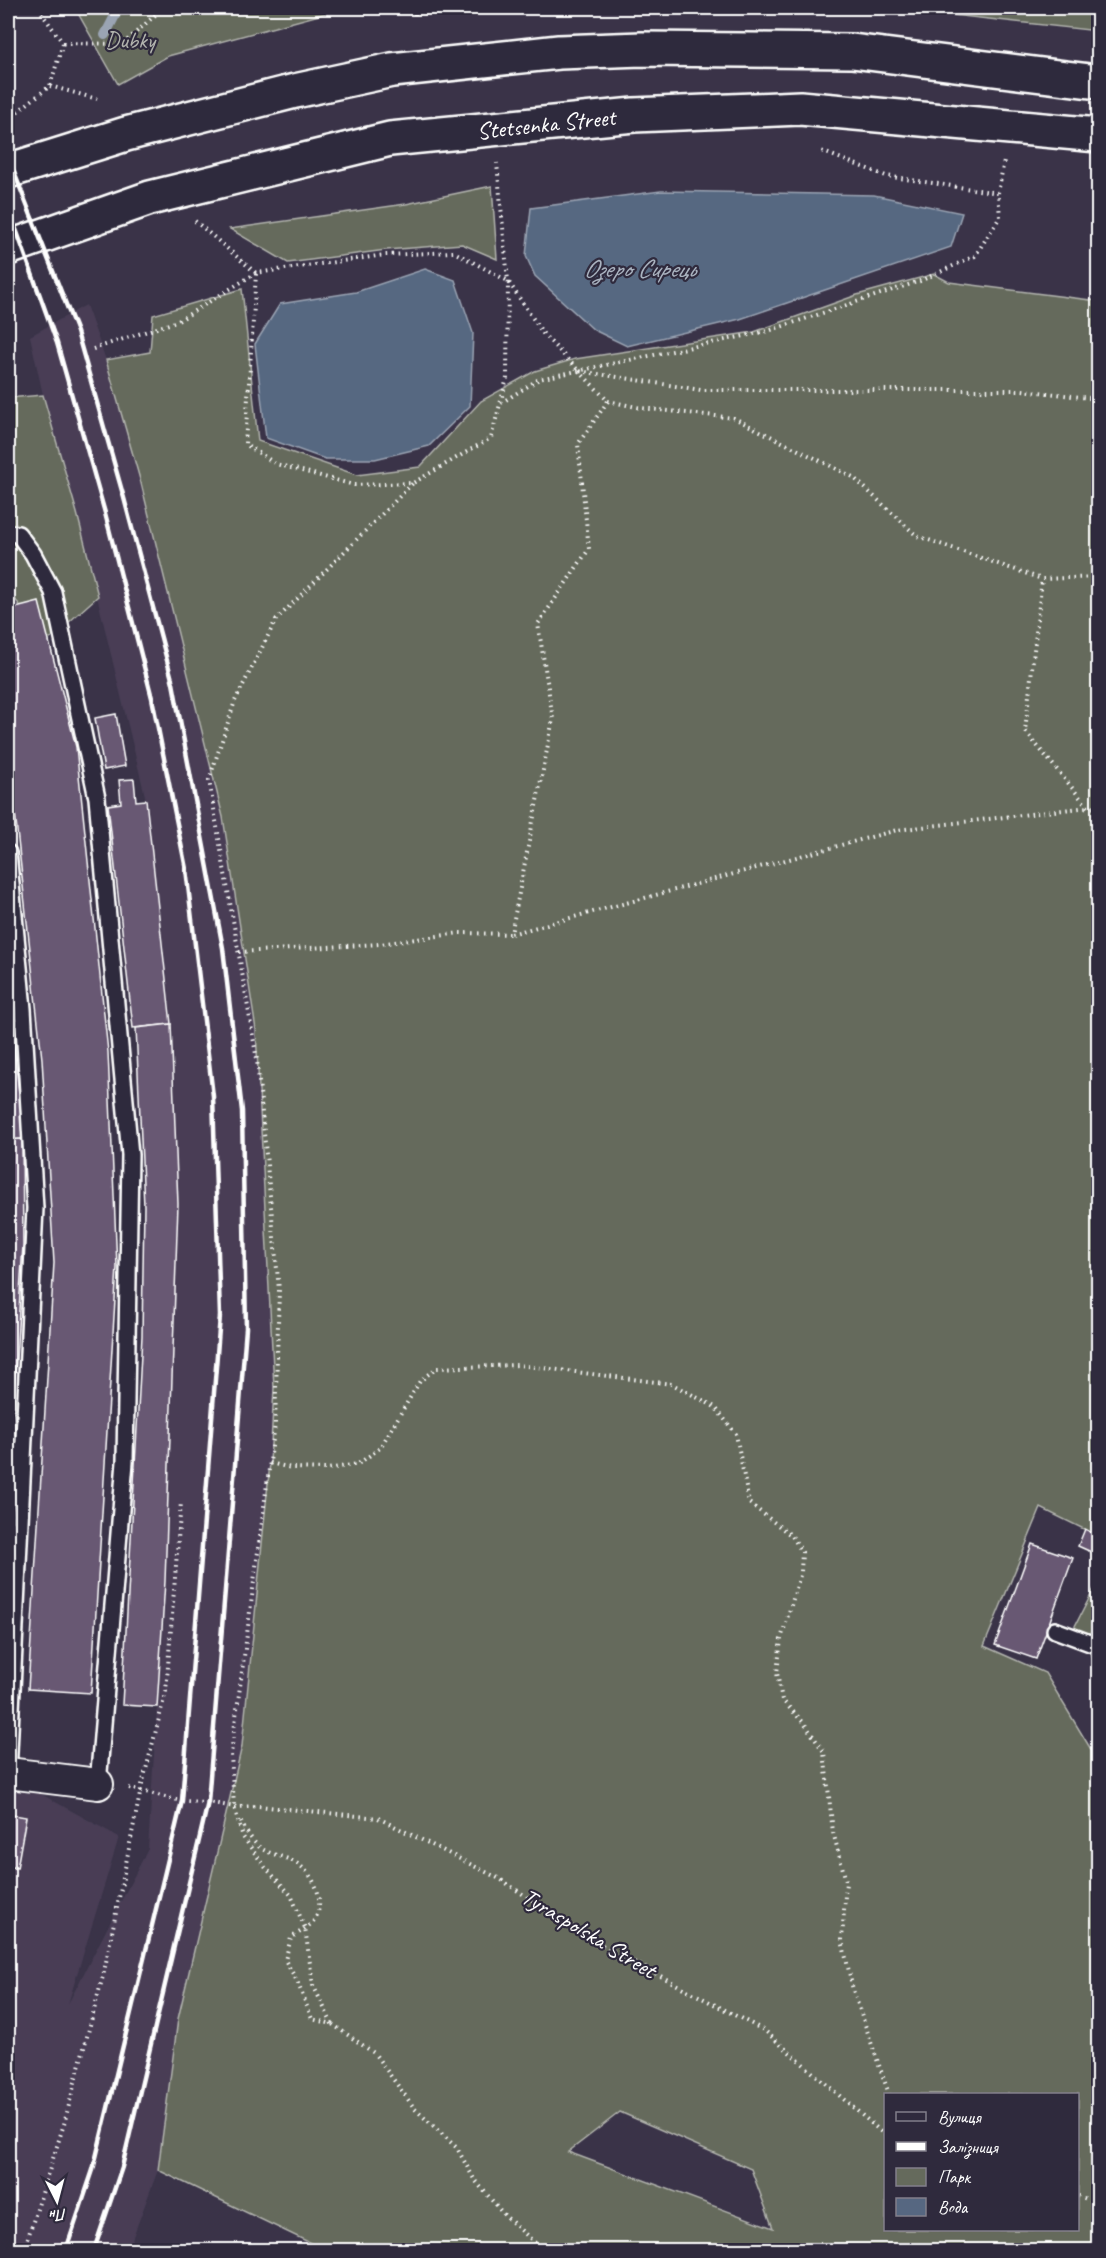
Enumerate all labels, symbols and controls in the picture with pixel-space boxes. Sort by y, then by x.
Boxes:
park label: Dubky [105,25,157,55]
street label: Stetsenka Street [475,102,619,146]
water label: Озеро Сирець [583,252,698,285]
street label: Tyraspolska Street [516,1881,663,1986]
legend [884,2093,1079,2231]
text: Вулиця [938,2106,982,2128]
text: Залізниця [938,2136,999,2159]
text: Парк [938,2166,972,2188]
north arrow [27,2171,87,2231]
text: Вода [938,2196,969,2218]
text: Пн [48,2204,68,2226]

